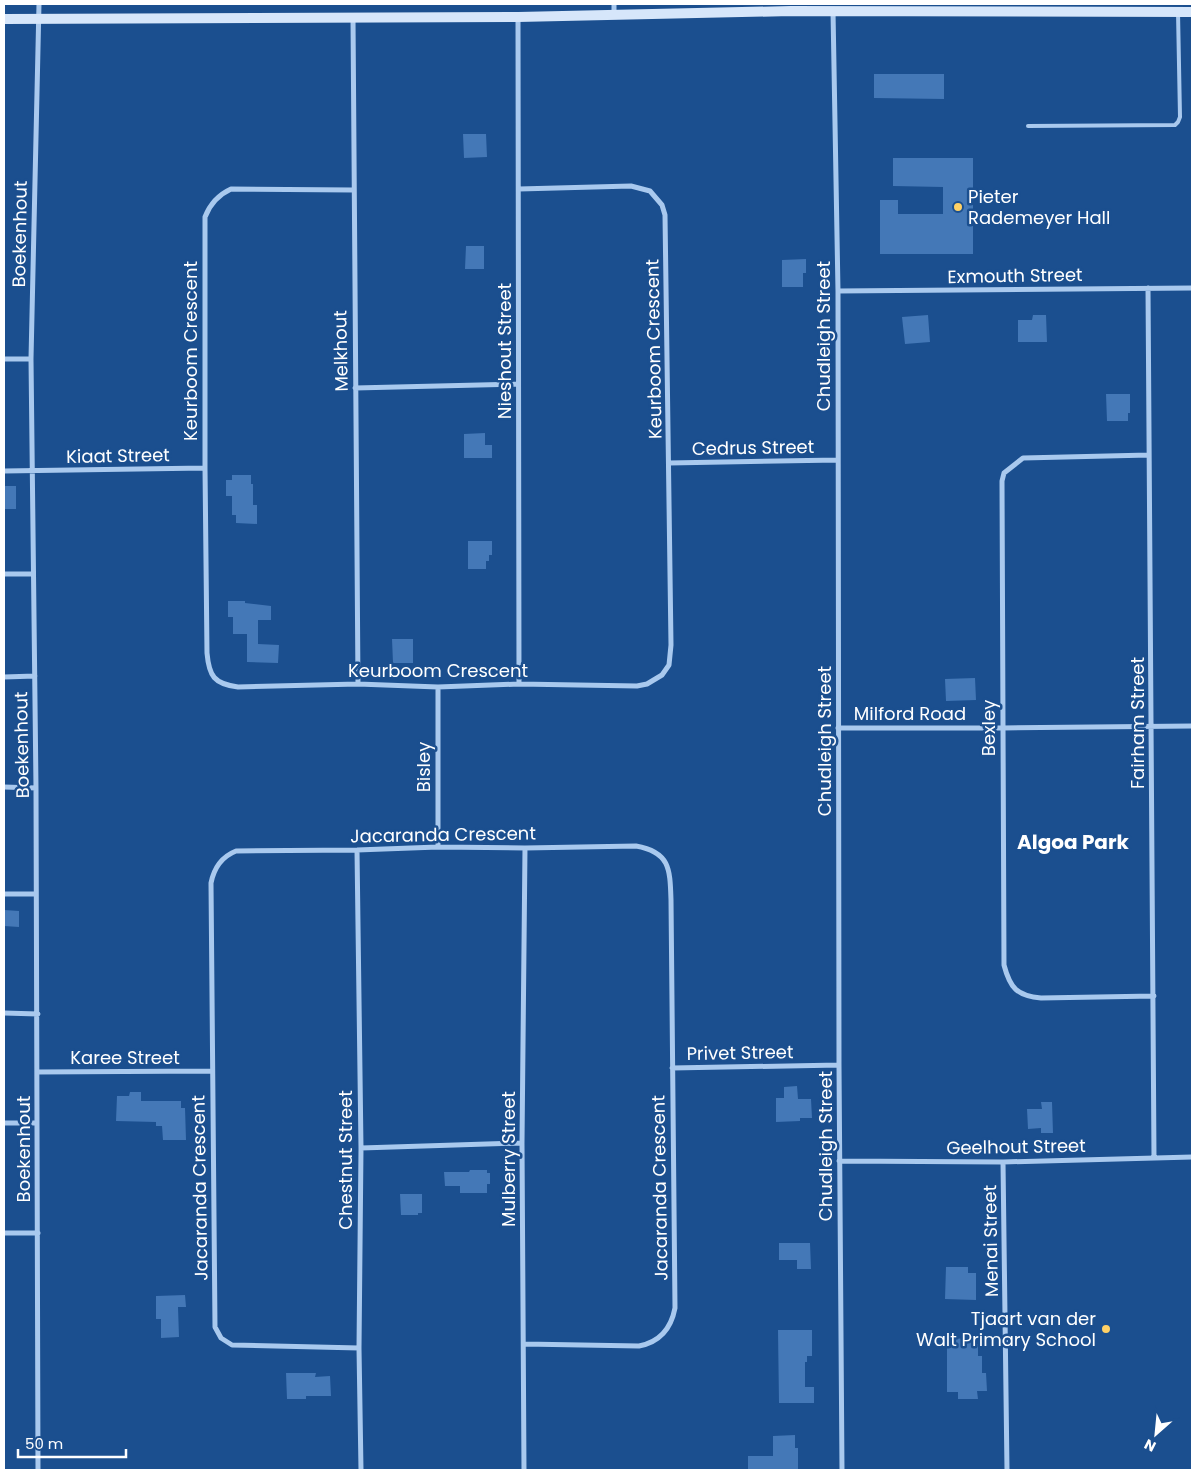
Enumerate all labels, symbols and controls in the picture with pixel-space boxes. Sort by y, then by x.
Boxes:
street label: Boekenhout [6,180,33,288]
place label: Pieter Rademeyer Hall [968,184,1110,230]
marker: Pieter Rademeyer Hall [952,201,964,213]
street label: Keurboom Crescent [639,259,668,439]
street label: Keurboom Crescent [178,261,203,441]
street label: Chudleigh Street [811,261,836,411]
street label: Exmouth Street [947,262,1083,289]
street label: Nieshout Street [492,283,517,419]
street label: Melkhout [327,310,354,392]
street label: Cedrus Street [692,434,814,461]
street label: Kiaat Street [66,442,170,469]
street label: Fairham Street [1125,657,1150,789]
street label: Keurboom Crescent [348,658,528,683]
street label: Chudleigh Street [812,666,837,816]
street label: Boekenhout [8,691,35,799]
street label: Bexley [976,700,1001,756]
street label: Milford Road [854,701,966,726]
street label: Bisley [411,742,436,792]
street label: Jacaranda Crescent [350,820,536,849]
district label: Algoa Park [1017,828,1130,856]
street label: Privet Street [686,1039,794,1066]
street label: Karee Street [70,1045,180,1070]
street label: Chudleigh Street [813,1071,838,1221]
street label: Chestnut Street [333,1090,358,1230]
street label: Mulberry Street [496,1091,521,1227]
street label: Jacaranda Crescent [185,1095,214,1281]
street label: Jacaranda Crescent [645,1095,674,1281]
street label: Boekenhout [11,1096,36,1202]
street label: Geelhout Street [946,1133,1086,1160]
street label: Menai Street [977,1185,1004,1297]
place label: Tjaart van der Walt Primary School [916,1306,1096,1352]
marker: Tjaart van der Walt Primary School [1100,1323,1112,1335]
north arrow [1131,1409,1181,1459]
scale bar [18,1426,125,1458]
text: 50 m [25,1433,63,1454]
text: N [1141,1434,1159,1457]

